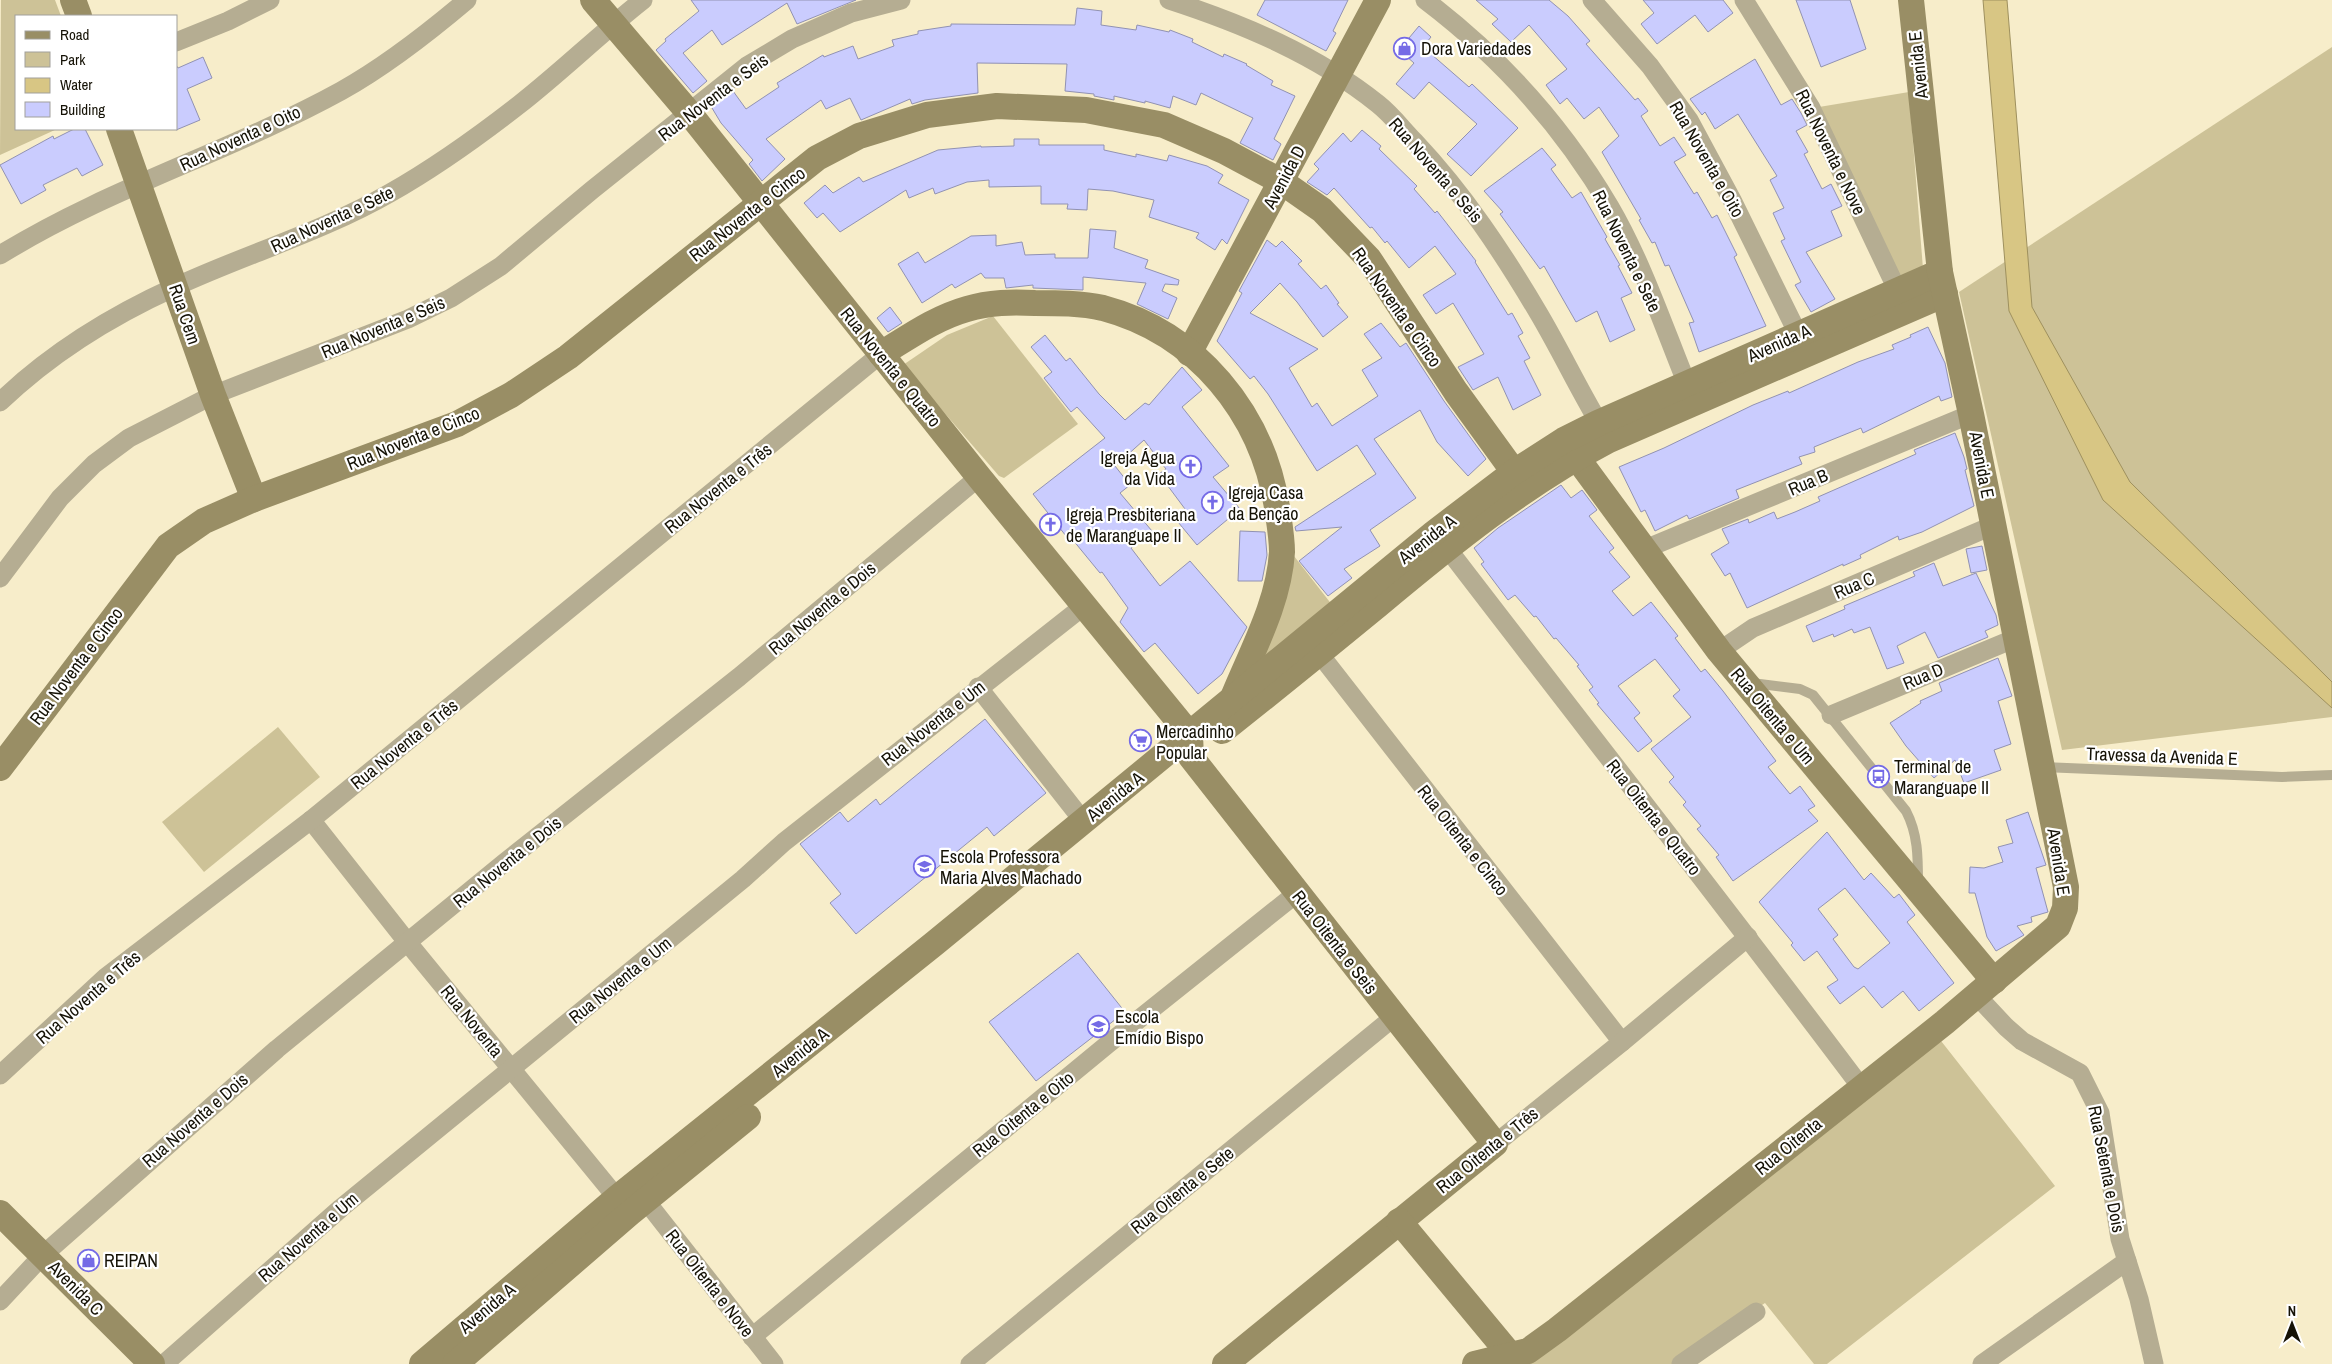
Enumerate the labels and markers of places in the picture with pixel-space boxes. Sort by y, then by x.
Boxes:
shop icon: Dora Variedades [1393,36,1417,60]
place label: Dora Variedades [1421,36,1532,61]
place label: Igreja Água da Vida [1100,445,1175,491]
church icon: Igreja Água da Vida [1179,455,1203,479]
place label: Igreja Casa da Benção [1228,480,1303,526]
church icon: Igreja Casa da Benção [1200,490,1224,514]
place label: Igreja Presbiteriana de Maranguape II [1066,502,1196,548]
church icon: Igreja Presbiteriana de Maranguape II [1038,512,1062,536]
place label: Mercadinho Popular [1156,719,1234,765]
supermarket icon: Mercadinho Popular [1128,729,1152,753]
place label: Terminal de Maranguape II [1894,754,1989,800]
bus stop icon: Terminal de Maranguape II [1866,764,1890,788]
place label: Escola Professora Maria Alves Machado [940,844,1082,890]
school or university icon: Escola Professora Maria Alves Machado [912,854,936,878]
place label: Escola Emídio Bispo [1115,1004,1204,1050]
school or university icon: Escola Emídio Bispo [1087,1014,1111,1038]
shop icon: REIPAN [76,1248,100,1272]
place label: REIPAN [104,1248,158,1273]

